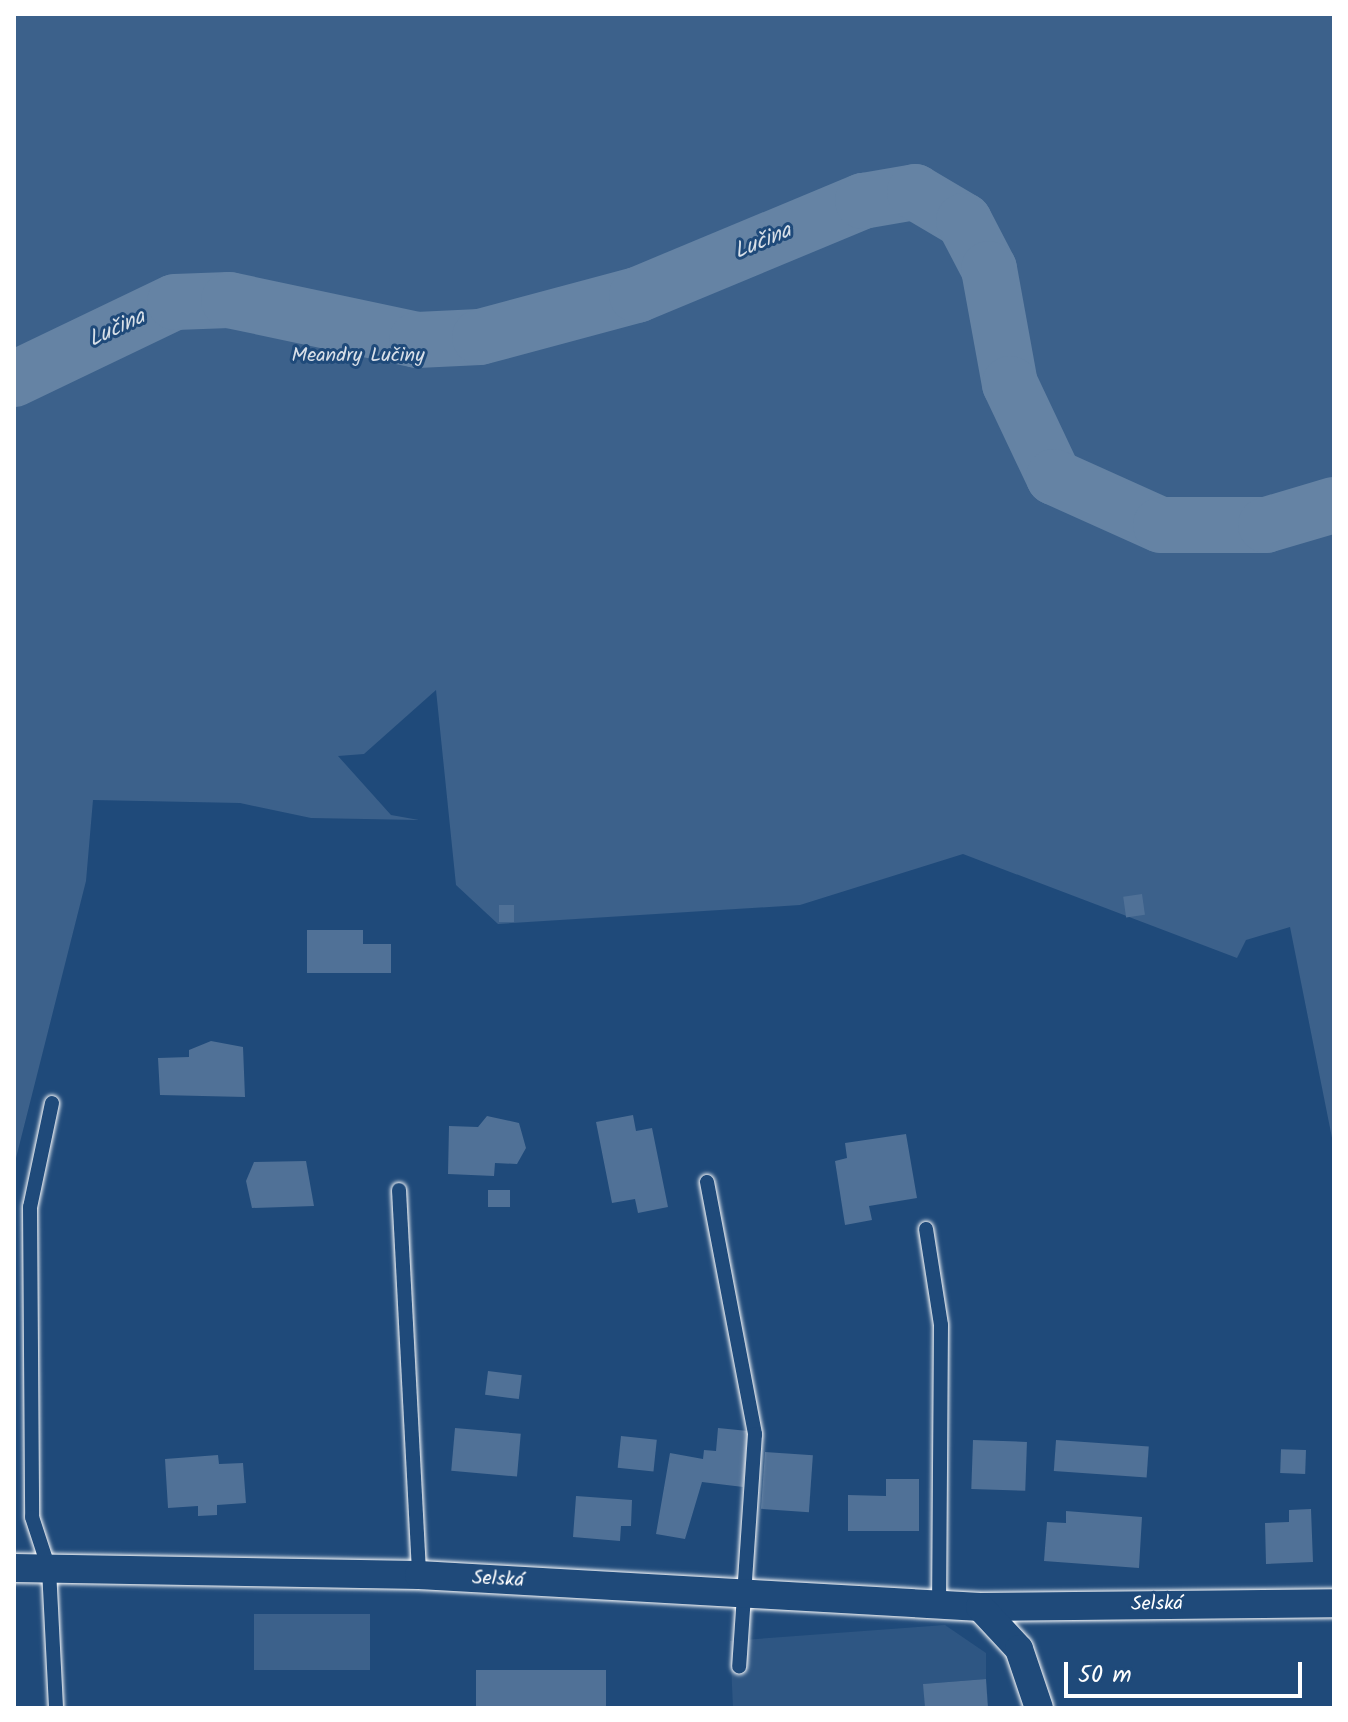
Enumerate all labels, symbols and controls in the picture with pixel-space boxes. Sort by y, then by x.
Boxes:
water label: Lučina [730,218,796,266]
water label: Lučina [84,304,150,354]
park label: Meandry Lučiny [291,344,425,368]
street label: Selská [471,1567,525,1593]
street label: Selská [1131,1593,1183,1617]
scale bar [1068,1646,1306,1696]
text: 50 m [1078,1656,1132,1695]

